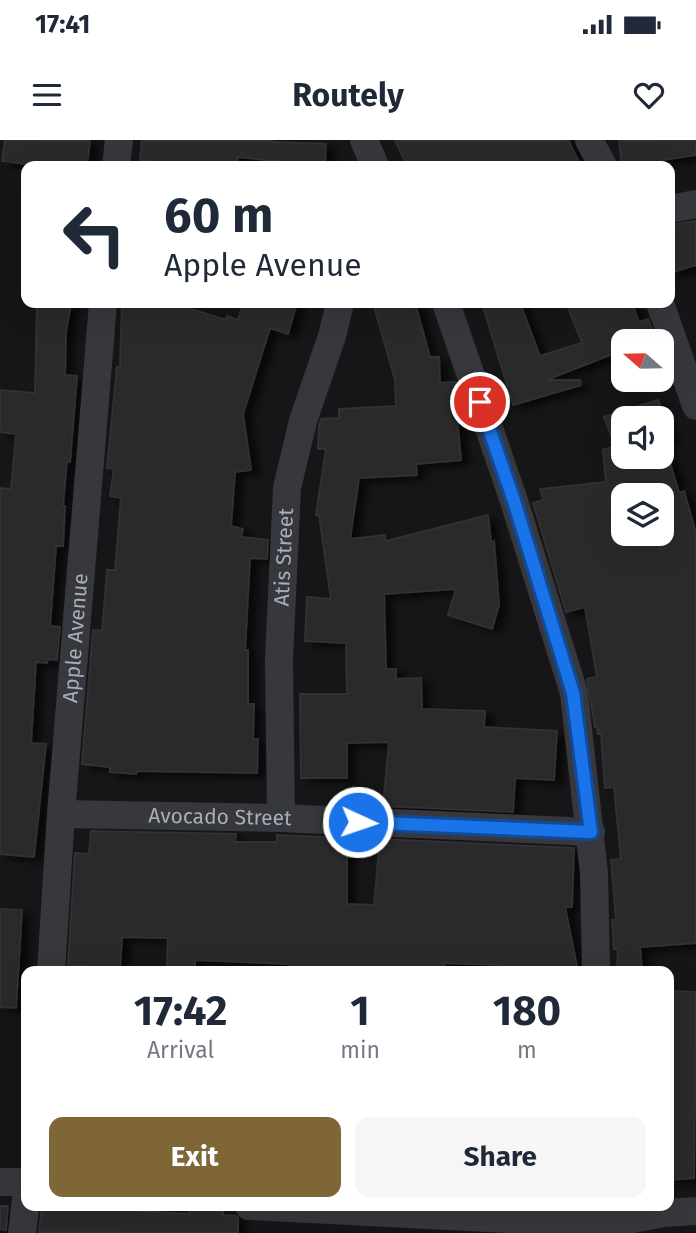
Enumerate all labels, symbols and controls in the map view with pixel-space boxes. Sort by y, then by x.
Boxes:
text: 17:41 [35,9,90,40]
icon: menu [28,76,66,114]
text: Routely [292,76,404,114]
icon: heart [630,76,668,114]
text: 60 m [164,186,273,245]
icon: left [49,189,140,280]
text: Apple Avenue [164,246,362,284]
north arrow [611,329,674,392]
map controls [611,329,674,546]
pin [450,372,510,432]
icon: arrive [461,383,499,421]
button: sound [611,406,674,469]
button: layers [611,483,674,546]
street label: Atis Street [268,507,299,607]
street label: Apple Avenue [57,572,94,704]
position arrow [321,785,395,859]
street label: Avocado Street [148,803,293,831]
text: 17:42 [134,986,227,1036]
text: 1 [350,986,370,1036]
text: 180 [493,986,561,1036]
text: Arrival [147,1036,214,1064]
text: min [340,1036,380,1064]
text: m [517,1036,537,1064]
button: Exit [49,1117,341,1197]
button: Share [355,1117,646,1197]

